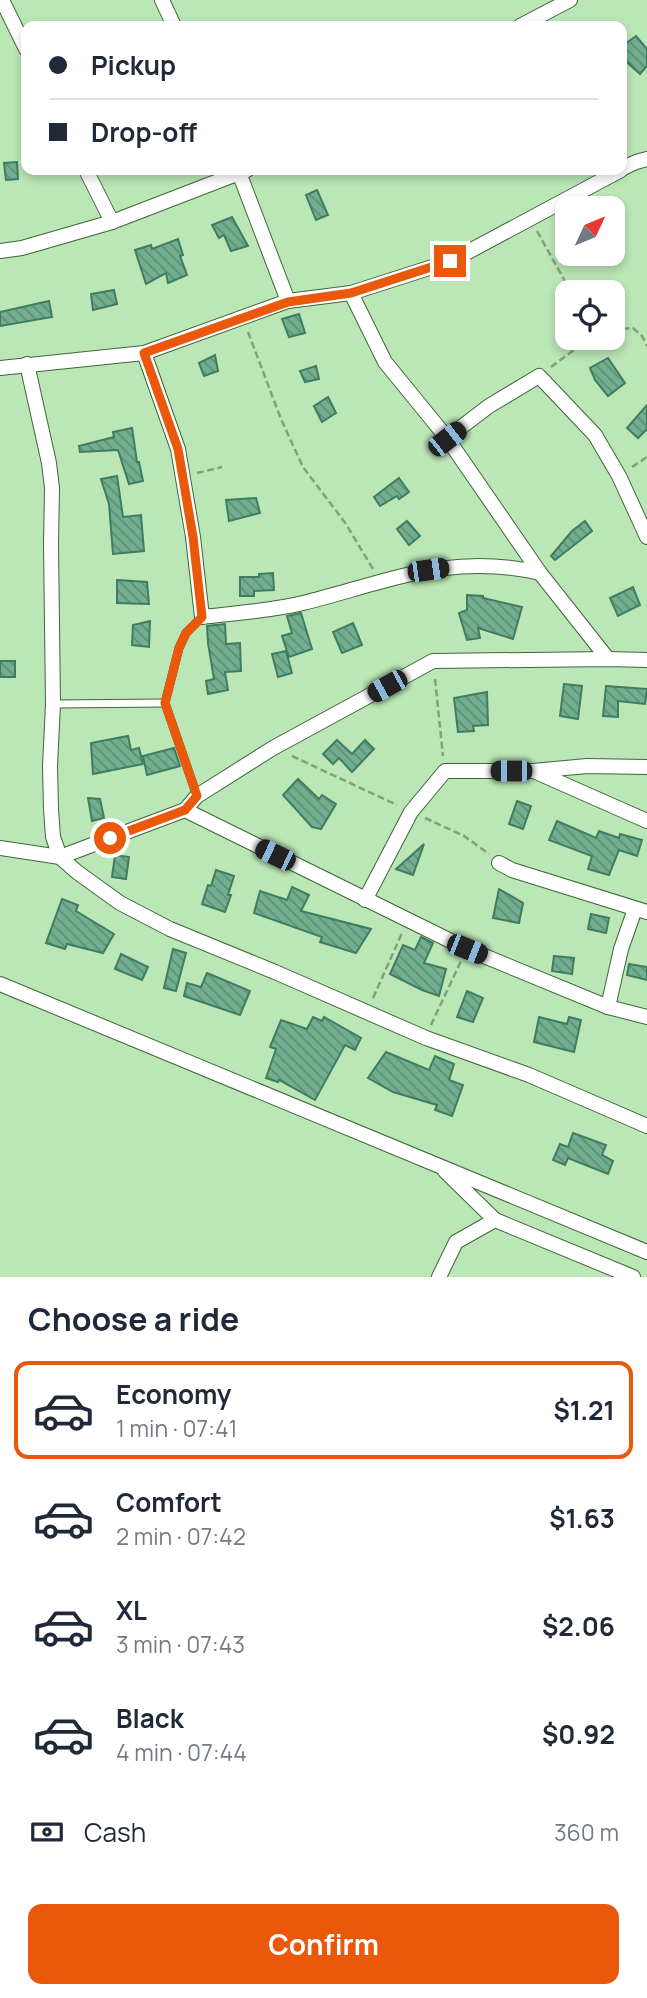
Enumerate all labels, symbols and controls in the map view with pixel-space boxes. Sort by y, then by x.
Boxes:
text: Pickup [91,47,176,83]
text: Drop-off [91,114,197,150]
north arrow [555,196,625,266]
map controls [555,196,625,350]
route end [434,245,466,277]
button: locate [555,280,625,350]
car [424,418,471,460]
car [406,557,451,583]
car [364,667,411,705]
car [491,761,533,782]
route start [94,822,126,854]
car [252,836,299,874]
car [444,931,491,967]
text: Choose a ride [28,1297,239,1341]
text: Economy [116,1376,231,1412]
icon: car [32,1379,95,1442]
text: $1.21 [554,1392,615,1428]
text: 1 min · 07:41 [116,1412,238,1444]
text: Comfort [116,1484,222,1520]
icon: car [32,1487,95,1550]
text: $1.63 [549,1500,615,1536]
text: 2 min · 07:42 [116,1520,246,1552]
text: XL [116,1592,147,1628]
icon: car [32,1595,95,1658]
text: $2.06 [542,1608,615,1644]
text: 3 min · 07:43 [116,1628,245,1660]
text: Black [116,1700,184,1736]
icon: car [32,1703,95,1766]
text: $0.92 [542,1716,615,1752]
text: 4 min · 07:44 [116,1736,247,1768]
icon: cash [28,1813,66,1851]
text: Cash [84,1814,146,1850]
text: 360 m [554,1816,619,1848]
button: Confirm [28,1904,619,1984]

